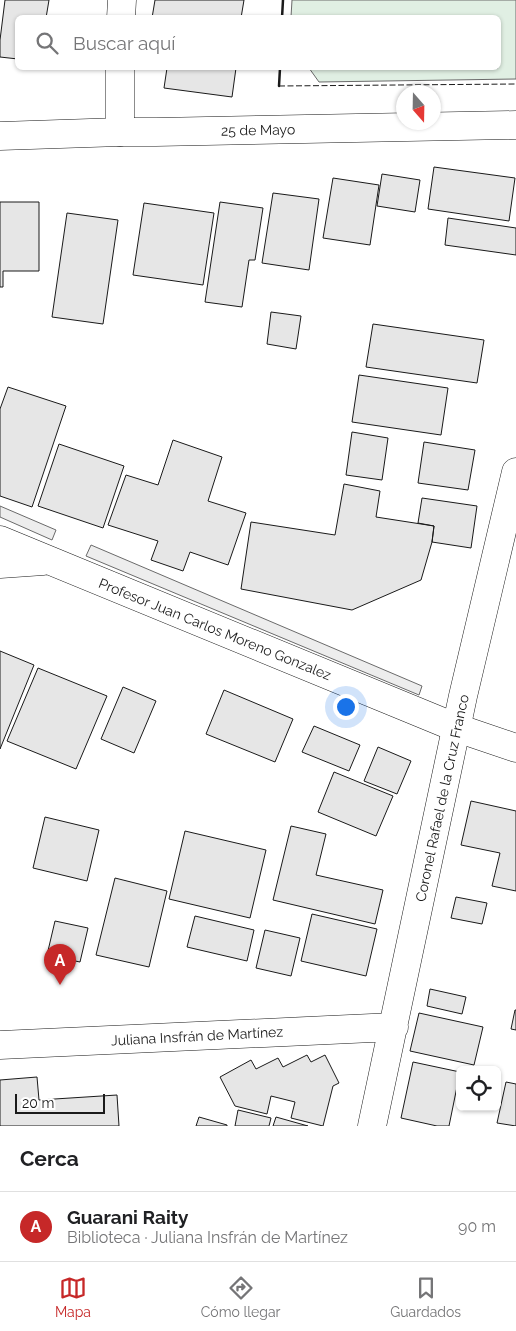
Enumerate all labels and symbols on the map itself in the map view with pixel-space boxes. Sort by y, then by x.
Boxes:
north arrow [396,85,441,130]
street label: 25 de Mayo [221,121,295,139]
street label: Profesor Juan Carlos Moreno Gonzalez [96,575,334,683]
street label: Coronel Rafael de la Cruz Franco [412,693,472,903]
your location [333,694,359,720]
pin: A [44,944,76,985]
street label: Juliana Insfrán de Martínez [111,1023,284,1048]
scale bar [15,1091,105,1114]

